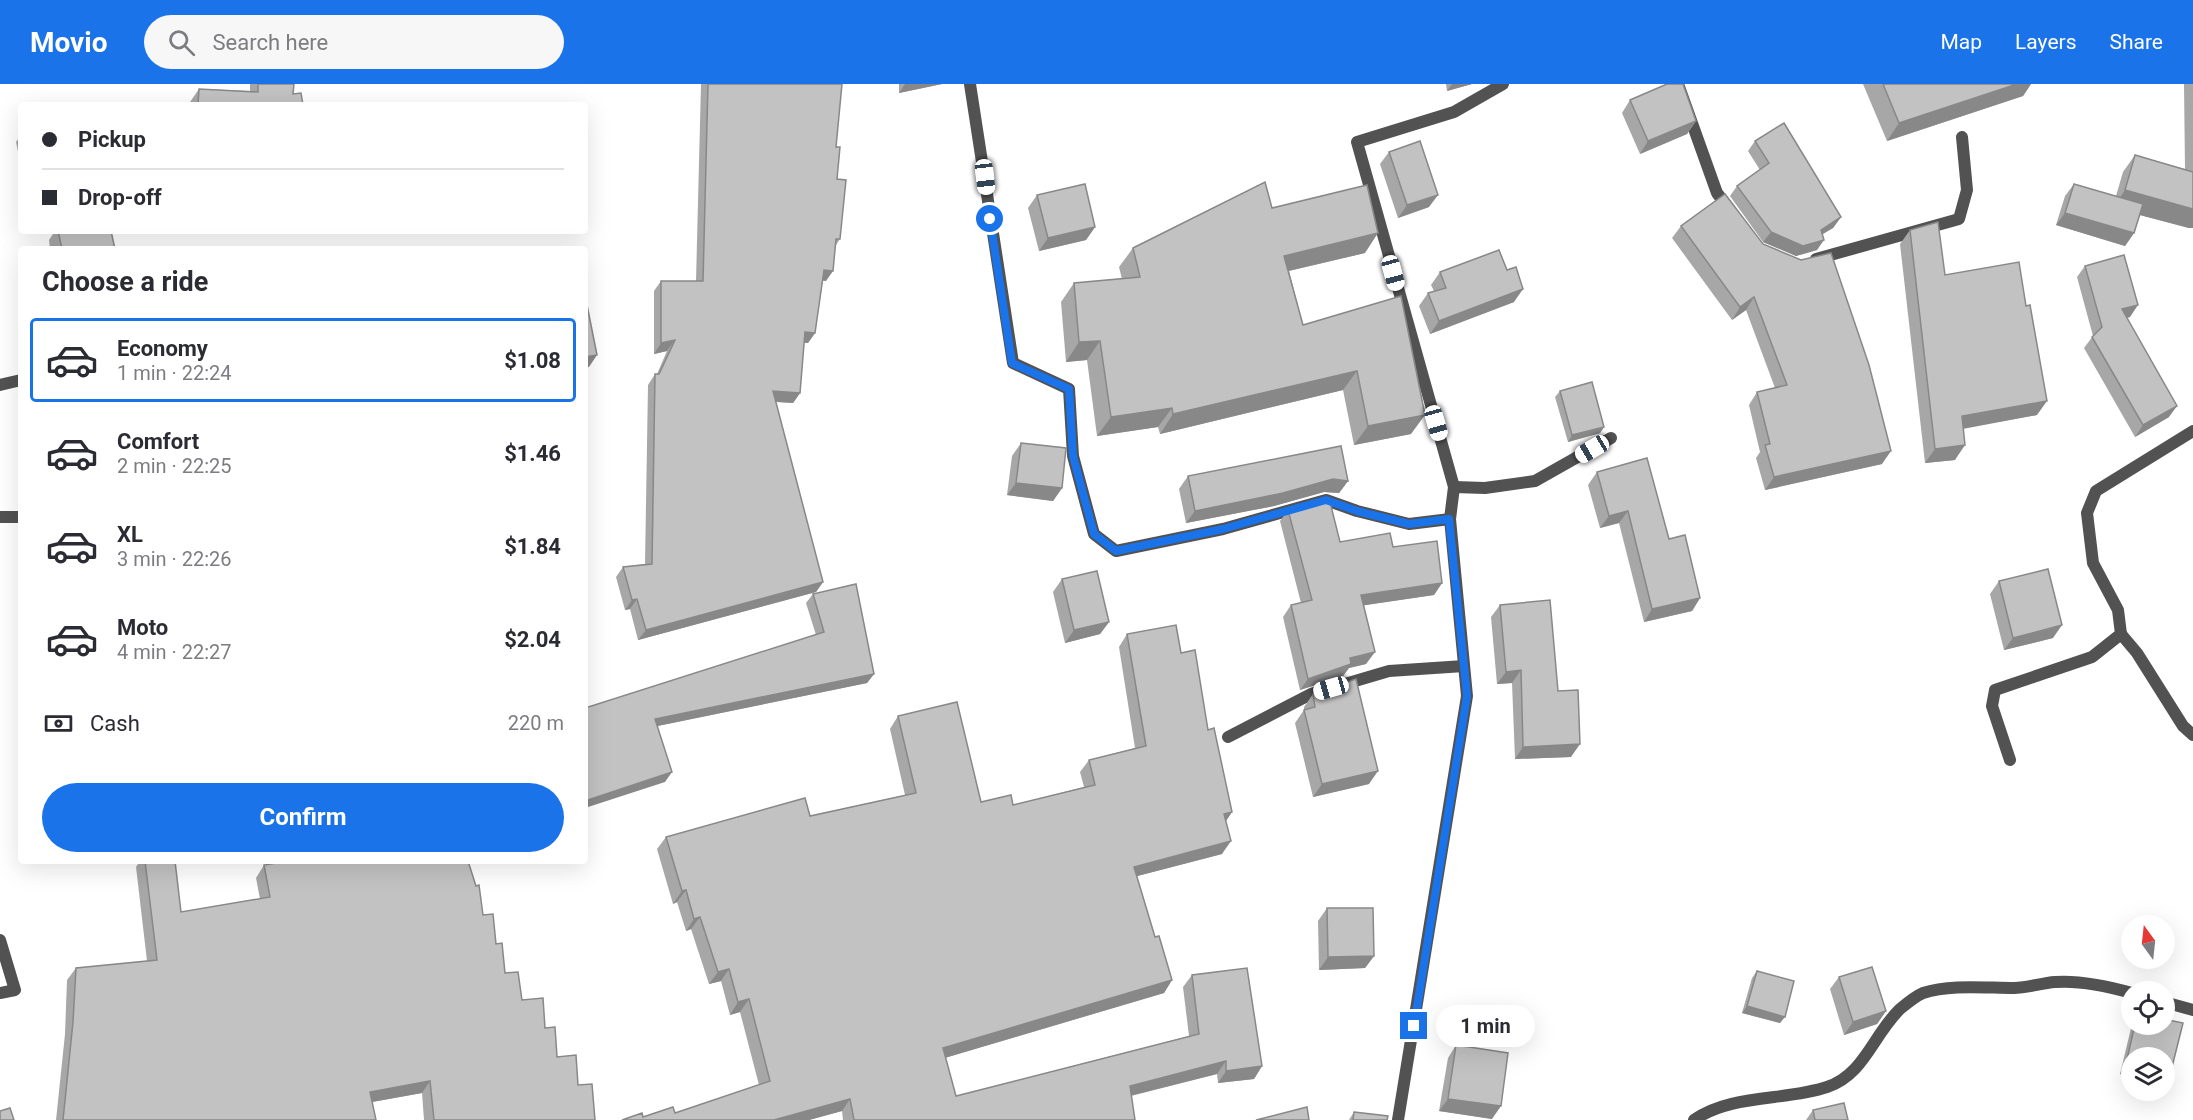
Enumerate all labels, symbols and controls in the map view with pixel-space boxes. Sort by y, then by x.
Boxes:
search box [144,15,564,69]
text: Movio [30,26,108,59]
icon: search [165,26,198,59]
text: Search here [213,30,328,55]
text: Map [1940,30,1982,54]
text: Layers [2015,30,2076,54]
text: Share [2109,30,2163,54]
text: Pickup [78,127,146,152]
car [974,158,996,196]
text: Drop-off [78,185,162,210]
route start [976,205,1003,232]
car [1380,253,1406,293]
text: Choose a ride [42,266,208,298]
icon: car [45,333,99,387]
text: Economy [117,336,208,361]
text: $1.08 [504,348,561,373]
text: 1 min · 22:24 [117,361,232,385]
car [1422,403,1450,443]
icon: car [45,426,99,480]
text: Comfort [117,429,199,454]
car [1572,432,1612,466]
text: $1.46 [504,441,561,466]
text: 2 min · 22:25 [117,454,232,478]
icon: car [45,519,99,573]
text: XL [117,522,143,547]
text: $1.84 [504,534,561,559]
text: 3 min · 22:26 [117,547,232,571]
icon: car [45,612,99,666]
text: Moto [117,615,168,640]
text: $2.04 [504,627,561,652]
text: 4 min · 22:27 [117,640,232,664]
car [1311,674,1351,702]
icon: cash [42,707,75,740]
text: Cash [90,711,140,736]
text: 220 m [508,711,564,735]
button: Confirm [42,783,564,852]
north arrow [2121,915,2175,969]
map controls [2121,915,2175,1101]
button: locate [2121,981,2175,1035]
callout: 1 min [1435,1005,1534,1047]
route end [1400,1012,1427,1039]
text: 1 min [1460,1014,1511,1038]
button: layers [2121,1047,2175,1101]

